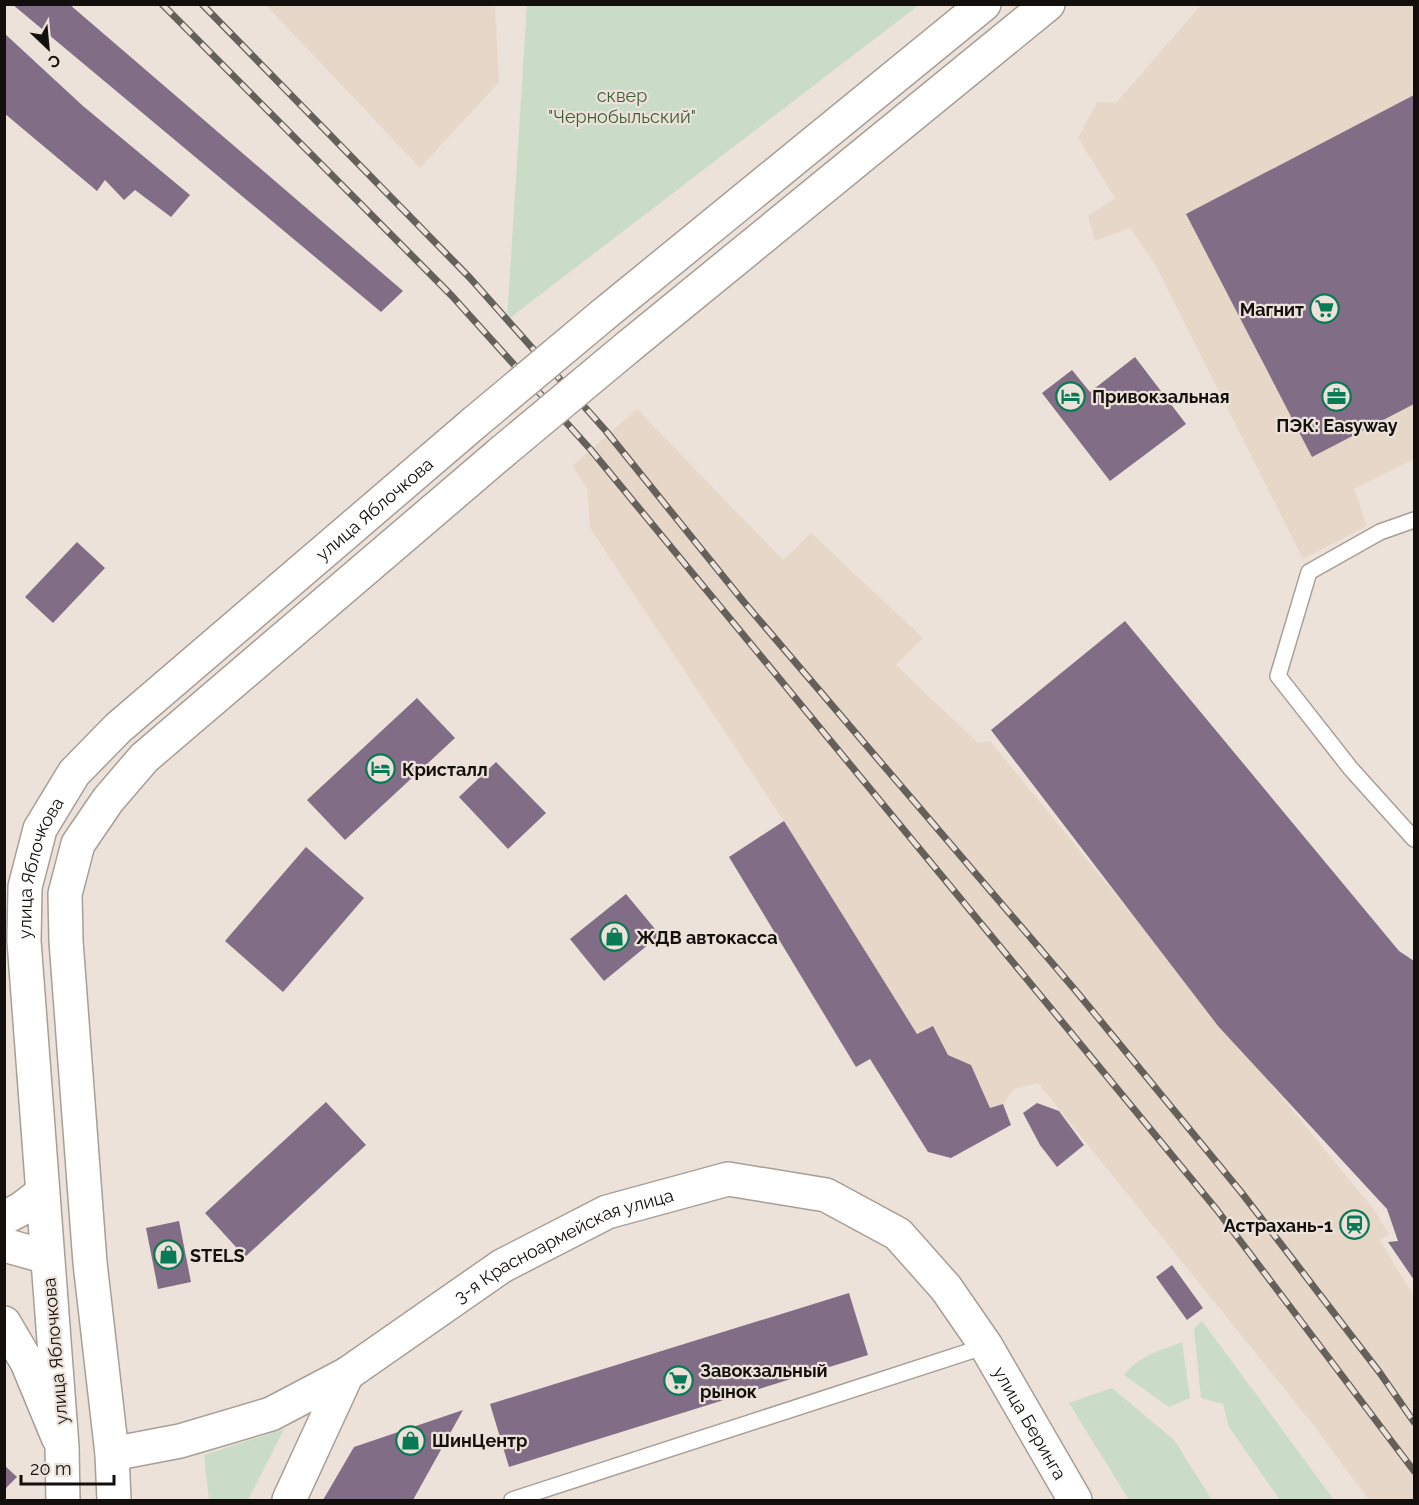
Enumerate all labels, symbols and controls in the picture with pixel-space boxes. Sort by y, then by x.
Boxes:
north arrow [18,18,78,78]
text: С [45,50,63,72]
park label: сквер "Чернобыльский" [548,85,696,127]
supermarket icon: Магнит [1309,293,1341,325]
place label: Магнит [1240,299,1304,320]
hotel icon: Привокзальная [1055,380,1087,412]
office icon: ПЭК: Easyway [1321,380,1353,412]
place label: Привокзальная [1092,386,1230,407]
place label: ПЭК: Easyway [1276,415,1398,436]
street label: улица Яблочкова [311,453,437,565]
hotel icon: Кристалл [365,753,397,785]
place label: Кристалл [402,759,488,780]
street label: улица Яблочкова [14,793,67,939]
shop icon: ЖДВ автокасса [599,921,631,953]
place label: ЖДВ автокасса [636,927,777,948]
street label: 3-я Красноармейская улица [450,1184,676,1307]
station icon: Астрахань-1 [1338,1209,1370,1241]
place label: Астрахань-1 [1224,1215,1333,1236]
shop icon: STELS [153,1239,185,1271]
place label: STELS [190,1245,245,1266]
street label: улица Яблочкова [38,1277,72,1425]
place label: Завокзальный рынок [700,1360,828,1402]
street label: улица Беринга [989,1362,1071,1483]
supermarket icon: Завокзальный рынок [663,1364,695,1396]
shop icon: ШинЦентр [395,1424,427,1456]
place label: ШинЦентр [432,1430,527,1451]
scale bar [21,1448,114,1486]
text: 20 m [30,1458,72,1479]

